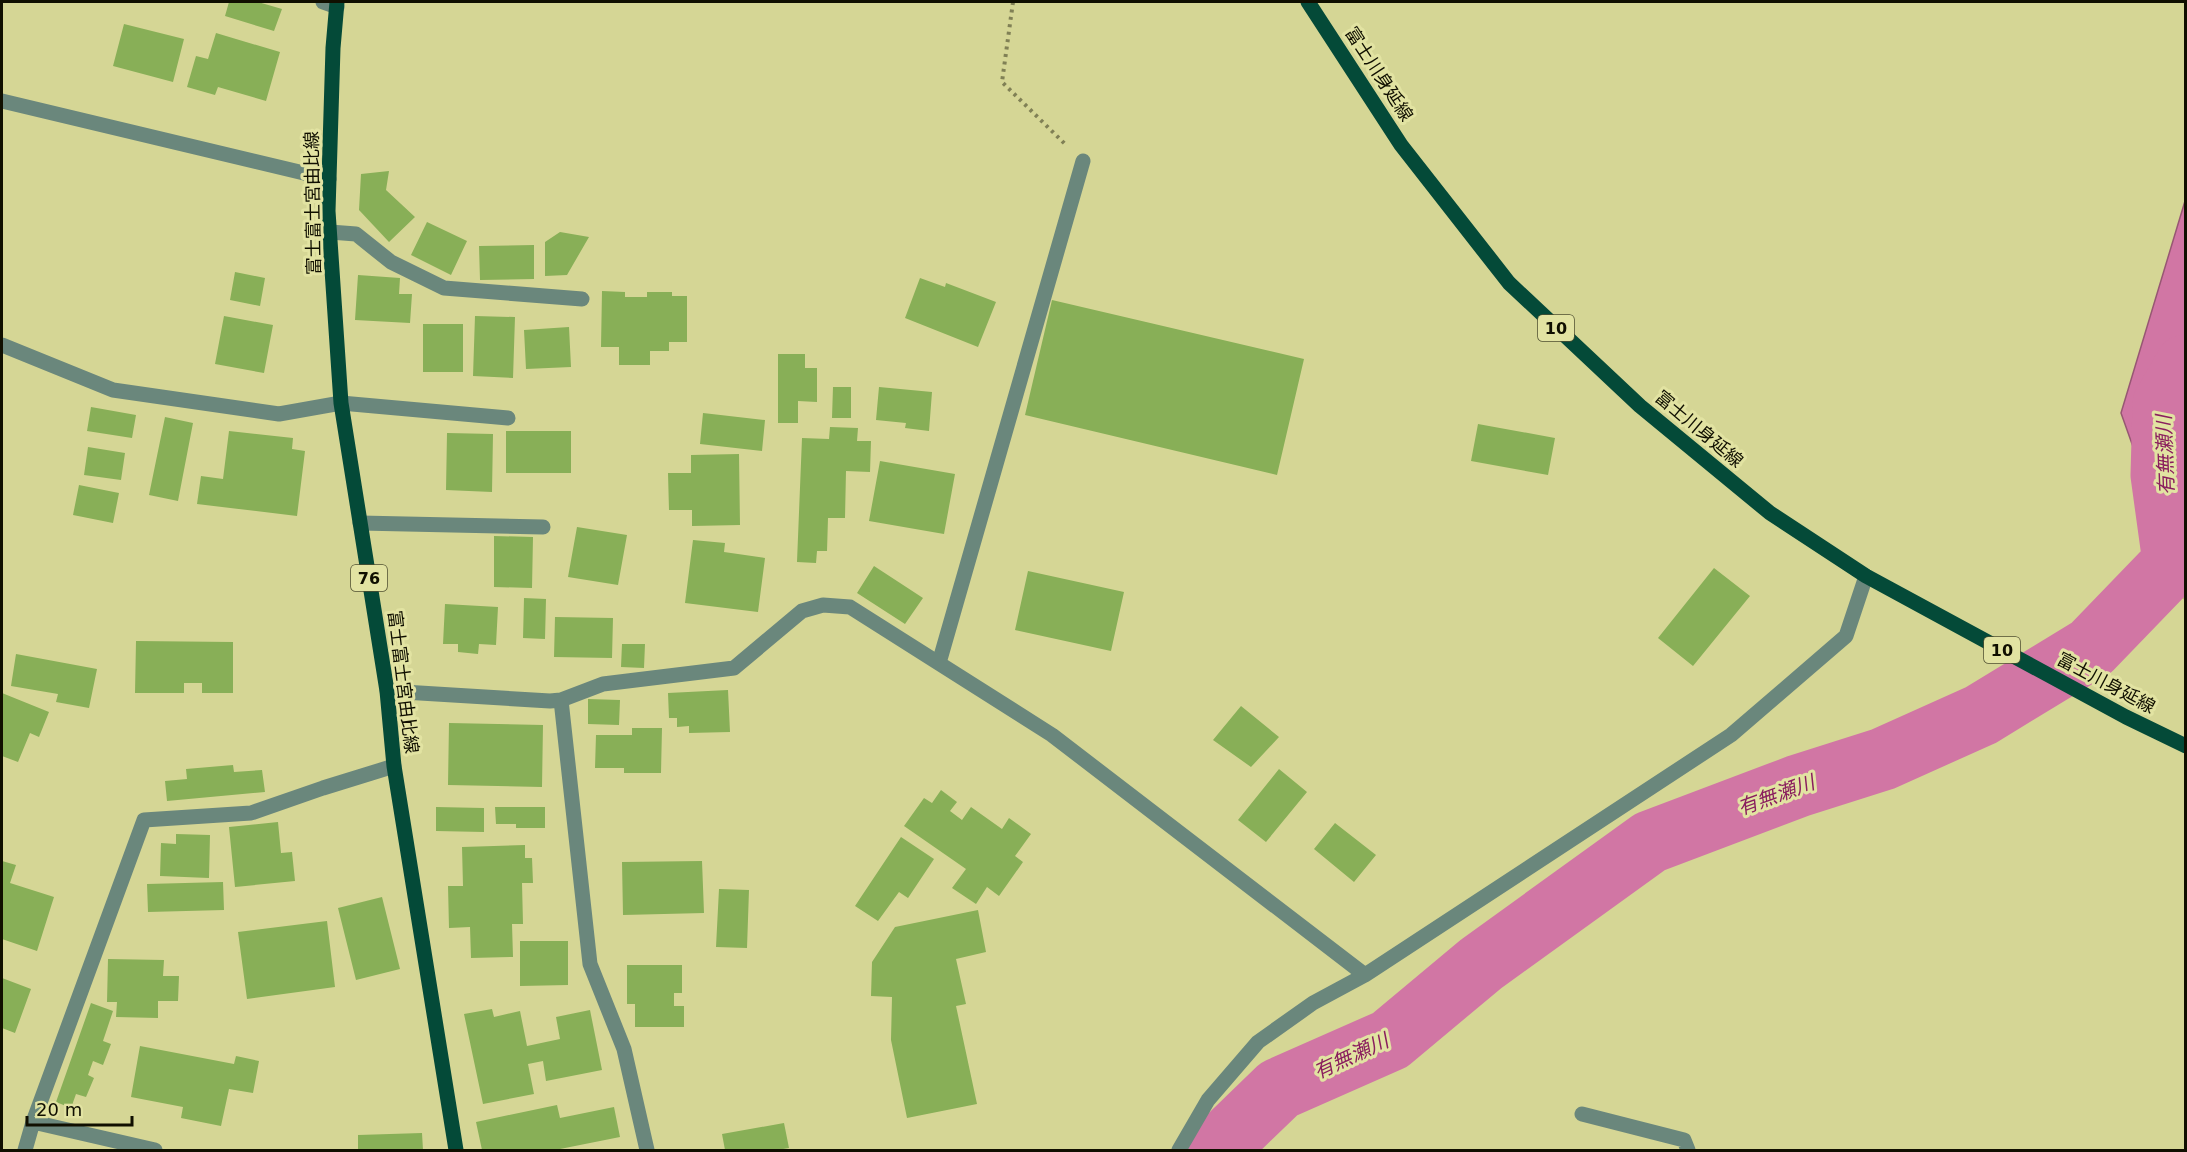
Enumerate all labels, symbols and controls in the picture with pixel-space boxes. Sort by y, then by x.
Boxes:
street label: 富士川身延線 [1341,23,1418,125]
street label: 富士富士宮由比線 [301,131,324,275]
road number: 10 [1538,315,1574,341]
street label: 富士川身延線 [1651,386,1747,471]
water label: 有無瀬川 [2152,413,2178,495]
road number: 76 [351,565,387,591]
street label: 富士富士宮由比線 [384,609,423,755]
road number: 10 [1984,637,2020,663]
street label: 富士川身延線 [2054,648,2159,717]
water label: 有無瀬川 [1734,769,1820,820]
water label: 有無瀬川 [1310,1027,1394,1084]
scale bar [27,1089,132,1127]
text: 20 m [36,1099,82,1120]

